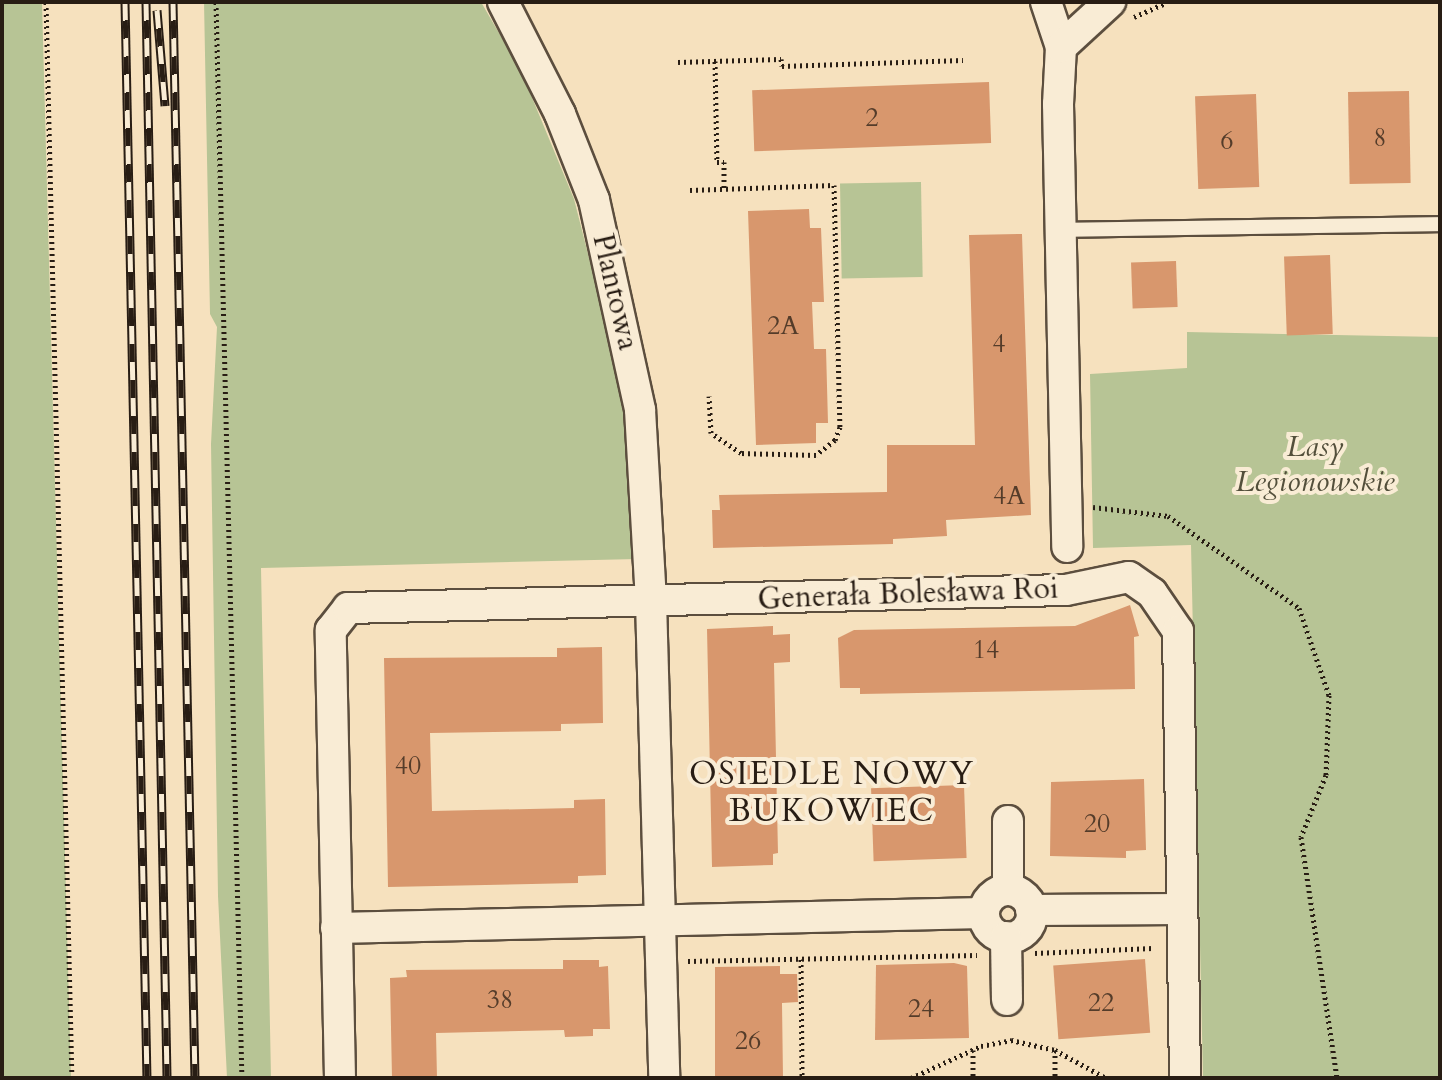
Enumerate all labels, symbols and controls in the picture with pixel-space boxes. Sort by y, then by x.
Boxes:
house number: 2 [865,102,879,134]
house number: 8 [1373,122,1387,154]
house number: 6 [1220,125,1234,157]
street label: Plantowa [584,230,646,354]
house number: 2A [767,310,799,342]
house number: 4 [992,328,1006,360]
park label: Lasy Legionowskie [1235,429,1395,500]
house number: 4A [993,480,1025,512]
street label: Generała Bolesława Roi [757,571,1059,617]
house number: 14 [973,634,999,666]
house number: 40 [395,750,421,782]
district label: OSIEDLE NOWY BUKOWIEC [689,756,975,831]
house number: 20 [1084,808,1110,840]
house number: 38 [487,984,513,1016]
house number: 22 [1088,987,1114,1019]
house number: 24 [908,993,934,1025]
house number: 26 [735,1025,761,1057]

